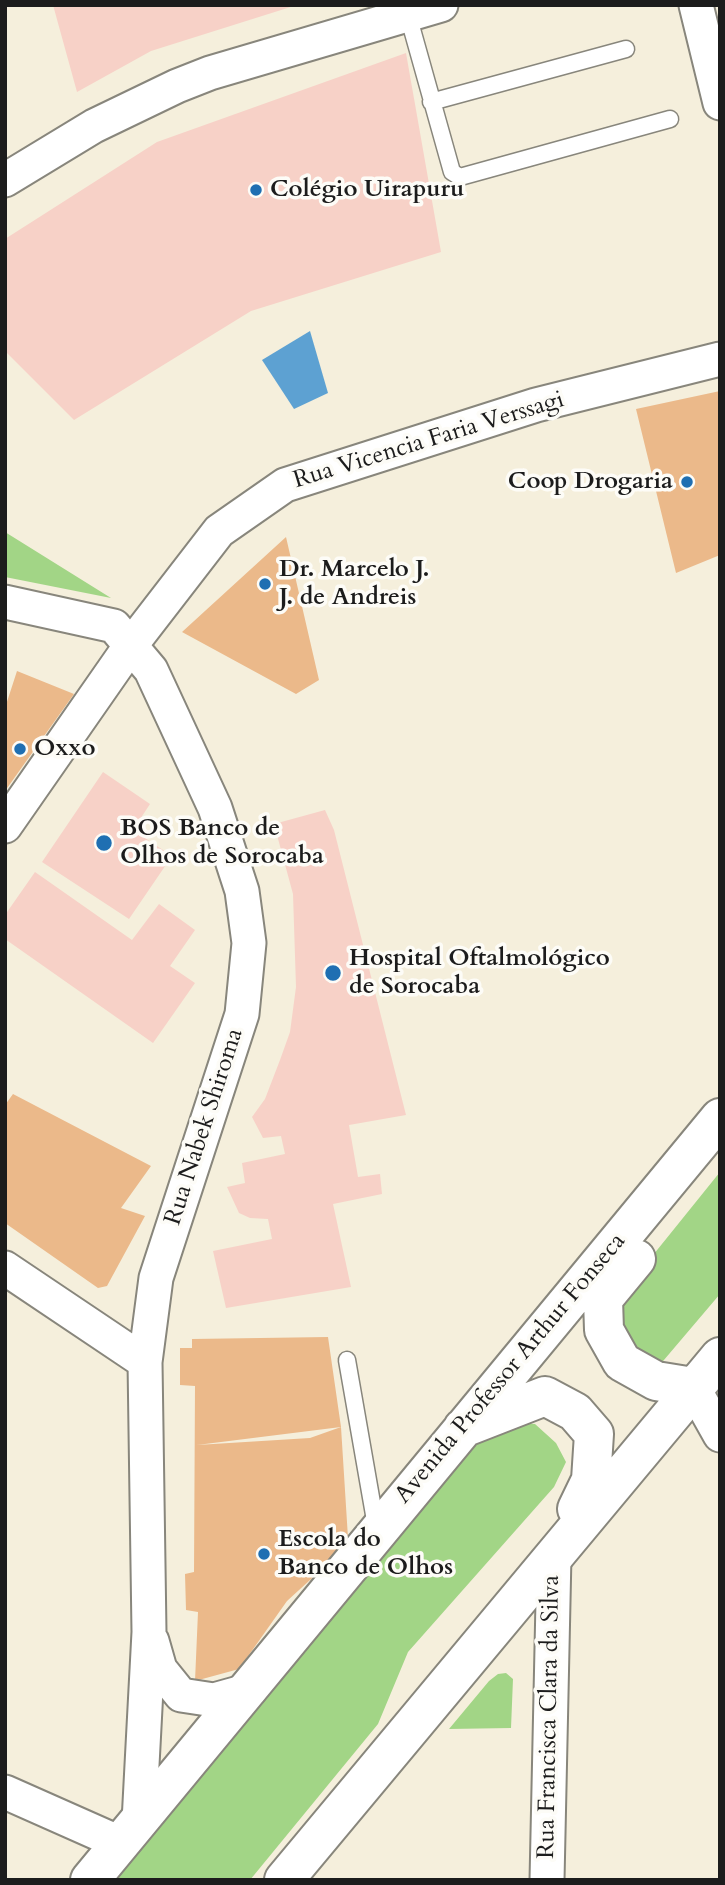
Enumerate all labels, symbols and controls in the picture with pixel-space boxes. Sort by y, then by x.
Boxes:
place label: Colégio Uirapuru [270,176,464,204]
marker: Colégio Uirapuru [248,182,264,198]
street label: Rua Vicencia Faria Verssagi [290,386,568,496]
place label: Coop Drogaria [508,468,673,496]
marker: Coop Drogaria [679,474,695,490]
place label: Dr. Marcelo J. J. de Andreis [279,556,429,612]
marker: Dr. Marcelo J. J. de Andreis [257,576,273,592]
place label: Oxxo [34,735,95,763]
marker: Oxxo [12,741,28,757]
place label: BOS Banco de Olhos de Sorocaba [120,815,324,871]
marker: BOS Banco de Olhos de Sorocaba [94,833,114,853]
place label: Hospital Oftalmológico de Sorocaba [349,945,610,1001]
marker: Hospital Oftalmológico de Sorocaba [323,963,343,983]
street label: Rua Nabek Shiroma [160,1025,250,1229]
street label: Avenida Professor Arthur Fonseca [389,1228,633,1510]
place label: Escola do Banco de Olhos [278,1526,453,1582]
marker: Escola do Banco de Olhos [256,1546,272,1562]
street label: Rua Francisca Clara da Silva [533,1575,567,1859]

